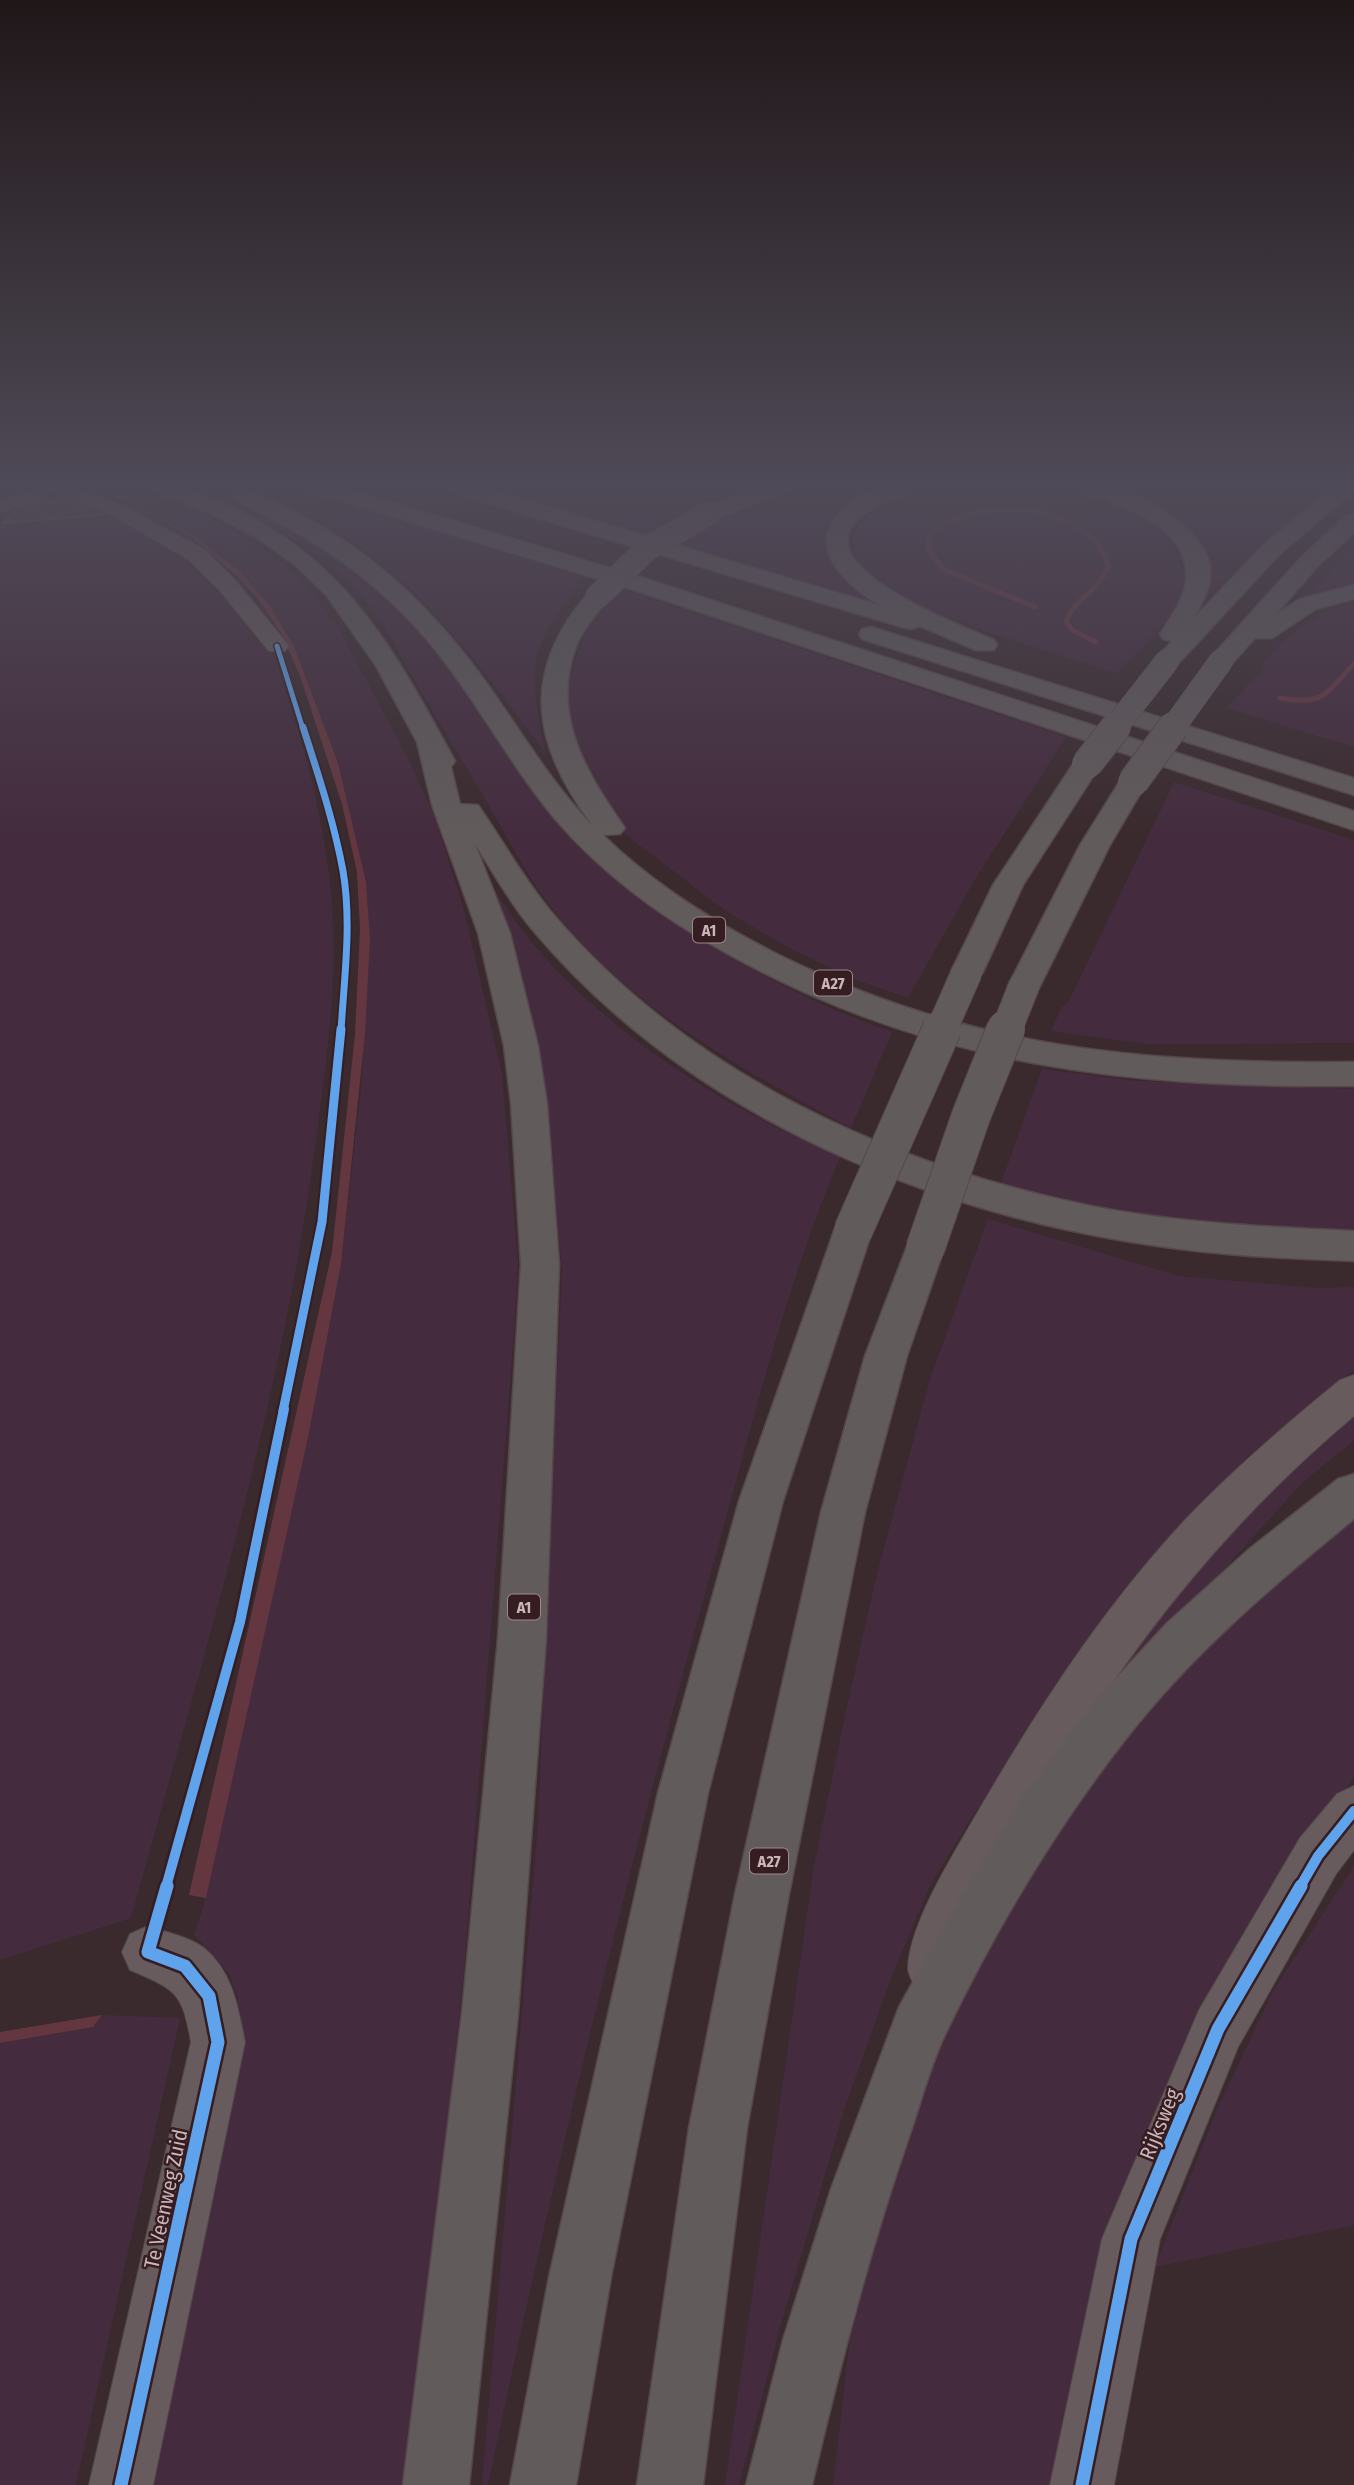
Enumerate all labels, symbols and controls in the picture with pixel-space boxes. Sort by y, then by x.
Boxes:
road number: A1 [693,918,725,942]
road number: A27 [814,970,852,995]
road number: A1 [508,1595,540,1620]
road number: A27 [750,1848,788,1873]
street label: Rijksweg [1134,2084,1186,2163]
street label: Te Veenweg Zuid [139,2127,193,2271]

